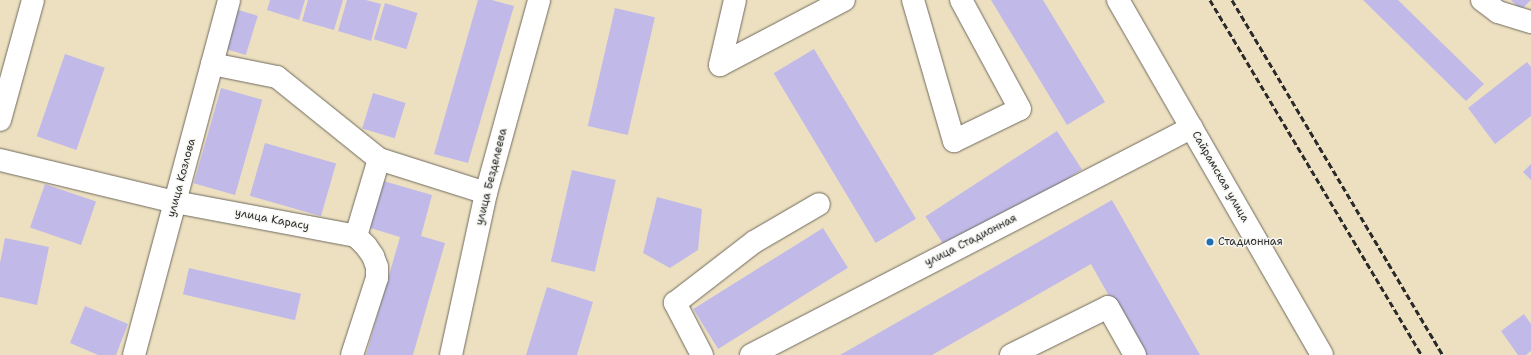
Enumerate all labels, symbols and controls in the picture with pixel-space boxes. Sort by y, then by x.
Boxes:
street label: улица Безделеева [474,127,510,227]
street label: Сайрамская улица [1189,129,1251,225]
street label: улица Козлова [165,137,199,219]
street label: улица Карасу [234,206,310,234]
street label: улица Стадионная [923,212,1019,270]
place label: Стадионная [1218,235,1283,249]
marker: Стадионная [1205,237,1215,247]

